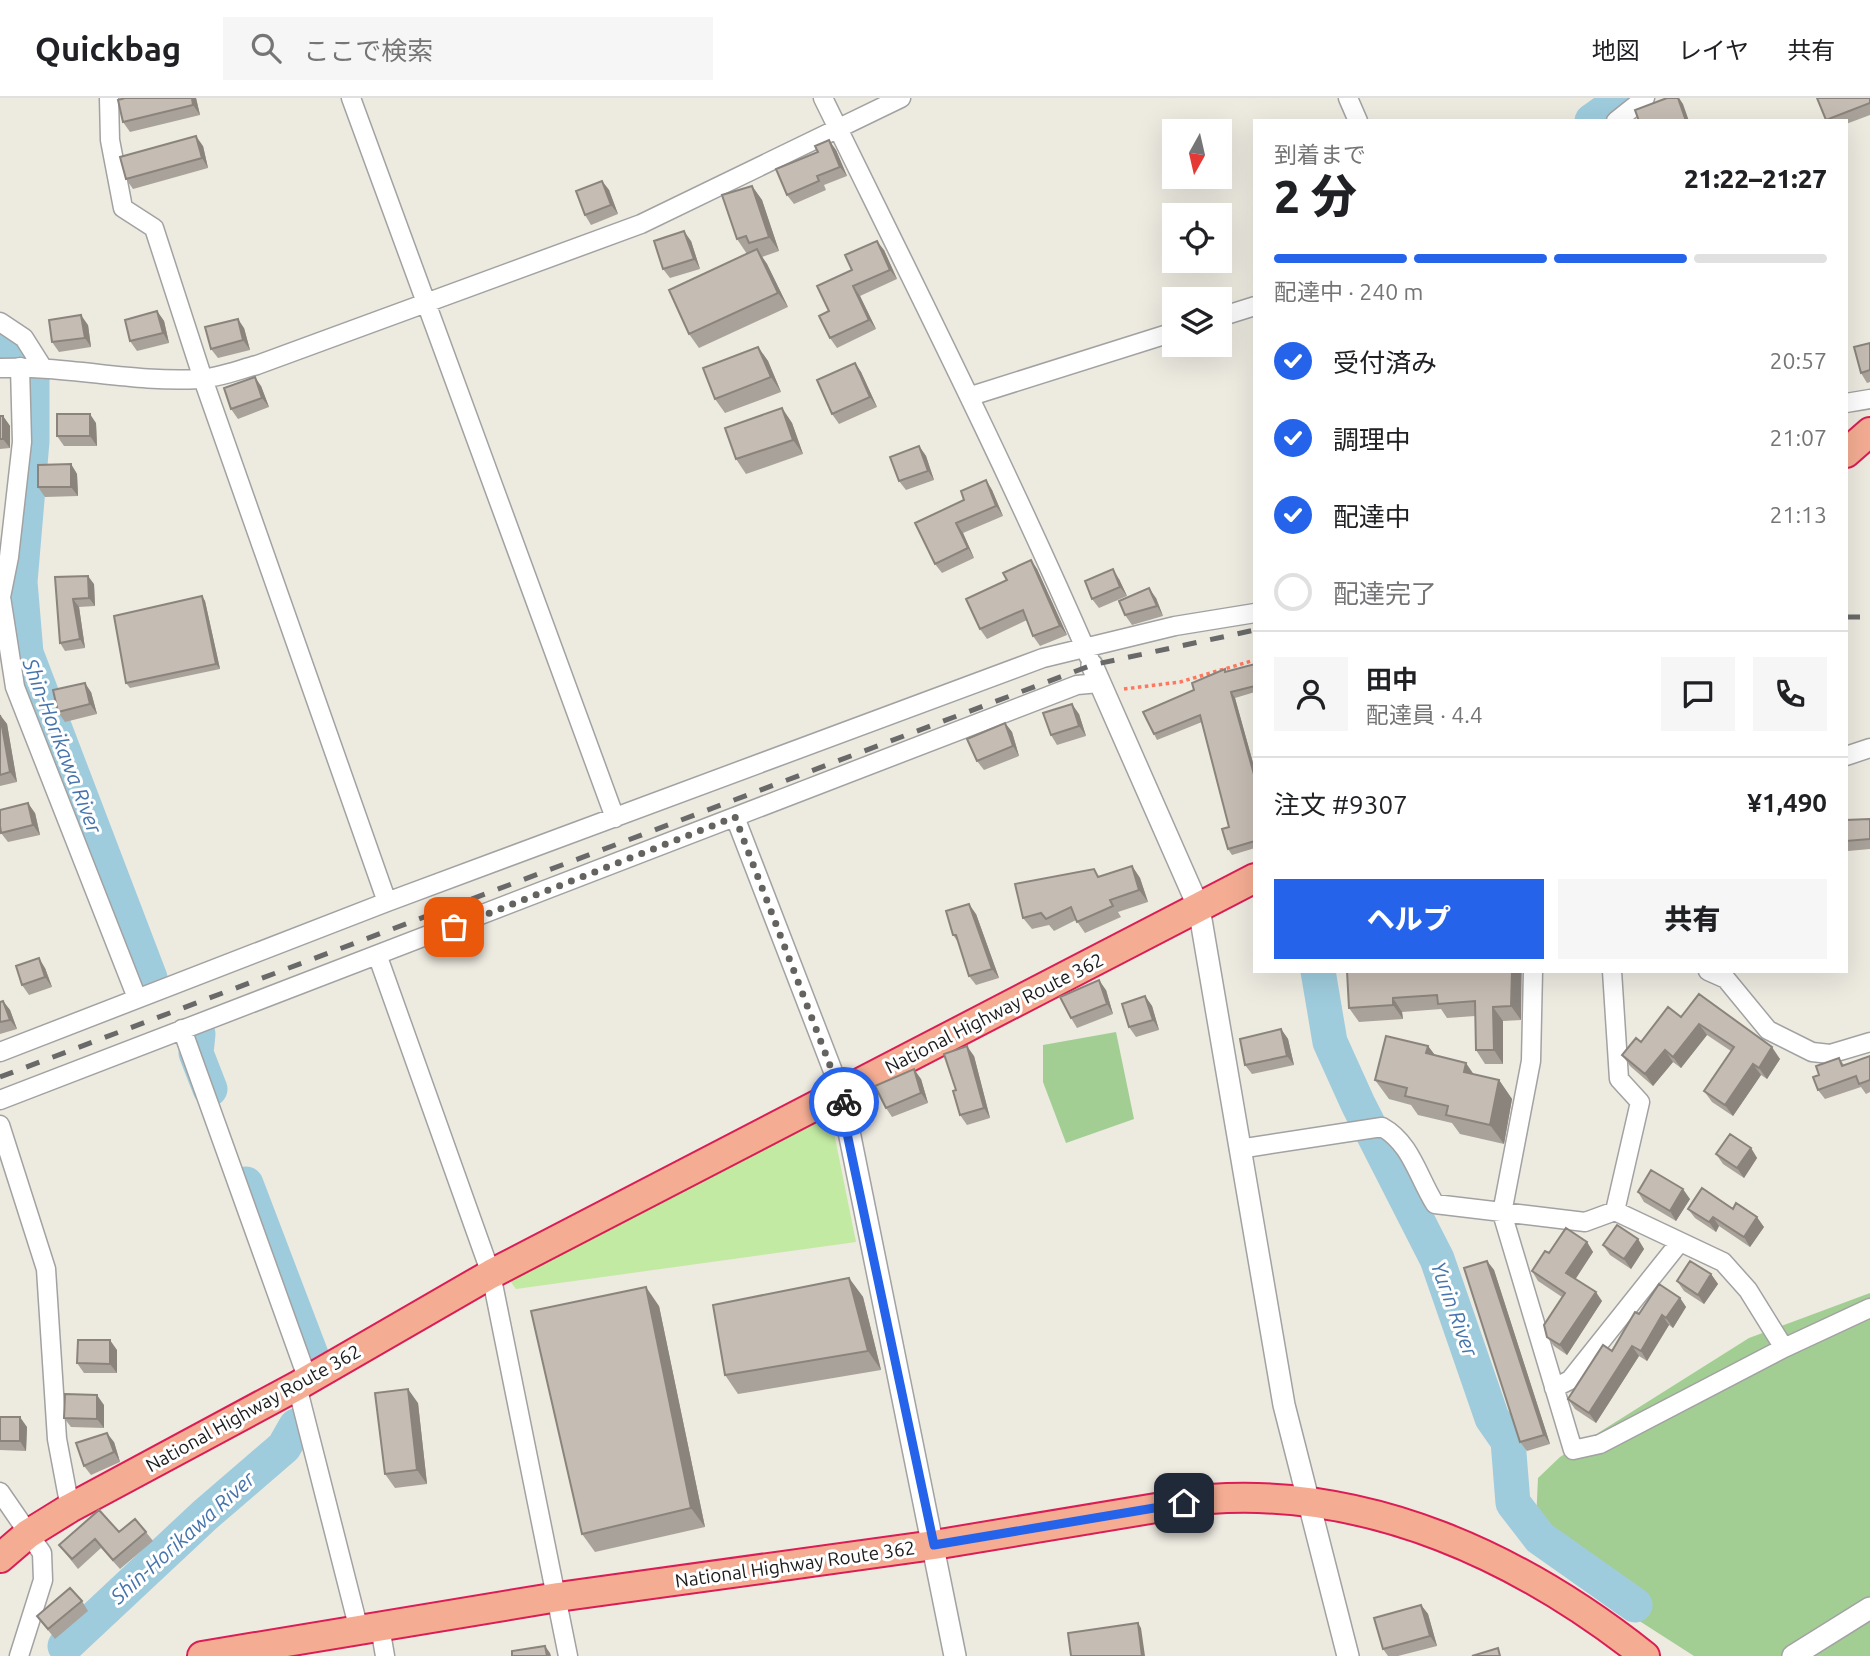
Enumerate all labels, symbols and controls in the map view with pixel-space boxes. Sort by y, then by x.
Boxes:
search box [223,17,713,80]
icon: search [247,29,285,67]
text: Quickbag [35,30,181,67]
text: ここで検索 [303,36,433,65]
text: 地図 [1592,37,1640,64]
text: レイヤ [1678,37,1749,64]
text: 共有 [1787,37,1835,64]
north arrow [1162,119,1232,189]
map controls [1162,119,1232,357]
text: 到着まで [1274,142,1366,167]
text: 21:22–21:27 [1684,164,1827,193]
text: 2 分 [1274,170,1357,222]
button: locate [1162,203,1232,273]
text: 配達中 · 240 m [1274,279,1423,304]
button: layers [1162,287,1232,357]
icon: check [1274,342,1312,380]
text: 受付済み [1333,348,1437,377]
text: 20:57 [1769,348,1827,373]
icon: check [1274,419,1312,457]
text: 調理中 [1333,425,1411,454]
text: 21:07 [1769,425,1827,450]
icon: check [1274,496,1312,534]
text: 配達中 [1333,502,1411,531]
text: 21:13 [1769,502,1827,527]
text: 配達完了 [1333,579,1437,608]
water label: Shin-Horikawa River [18,654,108,837]
button: person [1274,657,1348,731]
button: chat [1661,657,1735,731]
button: phone [1753,657,1827,731]
text: 田中 [1366,665,1418,694]
text: 配達員 · 4.4 [1366,702,1483,727]
text: ¥1,490 [1747,788,1827,817]
text: 注文 #9307 [1274,790,1408,819]
button: ヘルプ [1274,879,1544,959]
button: 共有 [1558,879,1827,959]
pin [424,897,484,957]
icon: bag [435,908,473,946]
street label: National Highway Route 362 [881,948,1107,1078]
courier [809,1067,879,1137]
icon: bike [825,1083,863,1121]
water label: Yurin River [1427,1258,1484,1360]
street label: National Highway Route 362 [142,1340,364,1476]
water label: Shin-Horikawa River [105,1466,260,1609]
pin [1154,1473,1214,1533]
icon: home [1165,1484,1203,1522]
street label: National Highway Route 362 [674,1536,916,1592]

